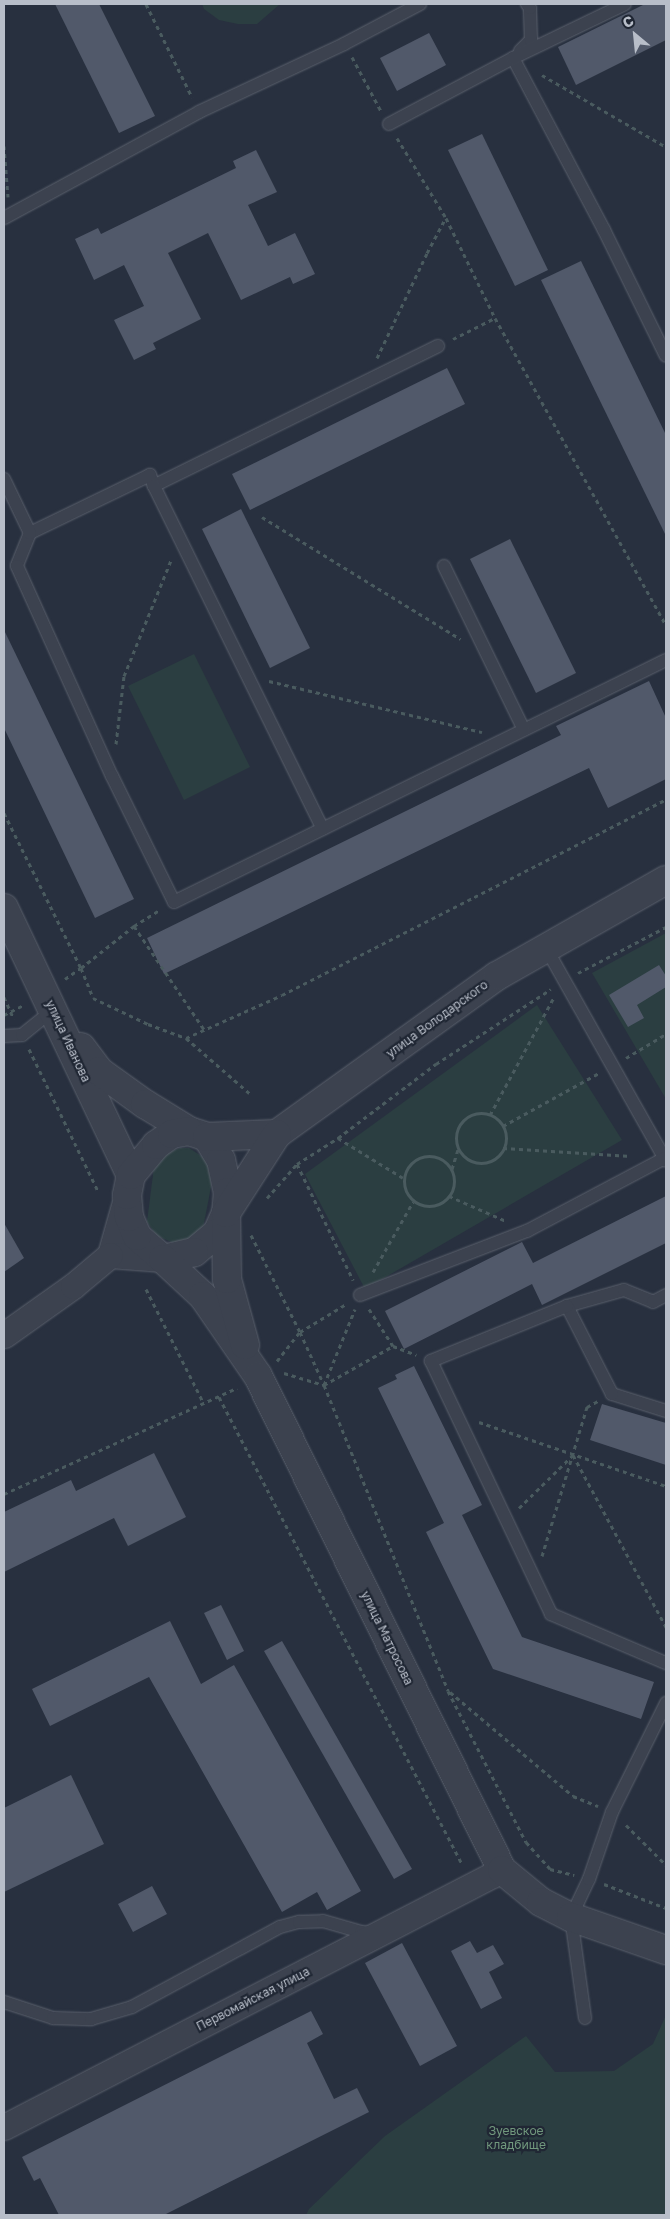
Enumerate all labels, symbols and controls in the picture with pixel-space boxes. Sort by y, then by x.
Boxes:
north arrow [610,10,660,60]
text: С [619,11,636,31]
street label: улица Володарского [383,977,491,1061]
street label: улица Иванова [43,998,93,1084]
street label: улица Матросова [358,1589,416,1687]
street label: Первомайская улица [194,1964,312,2034]
park label: Зуевское кладбище [486,2124,546,2152]

